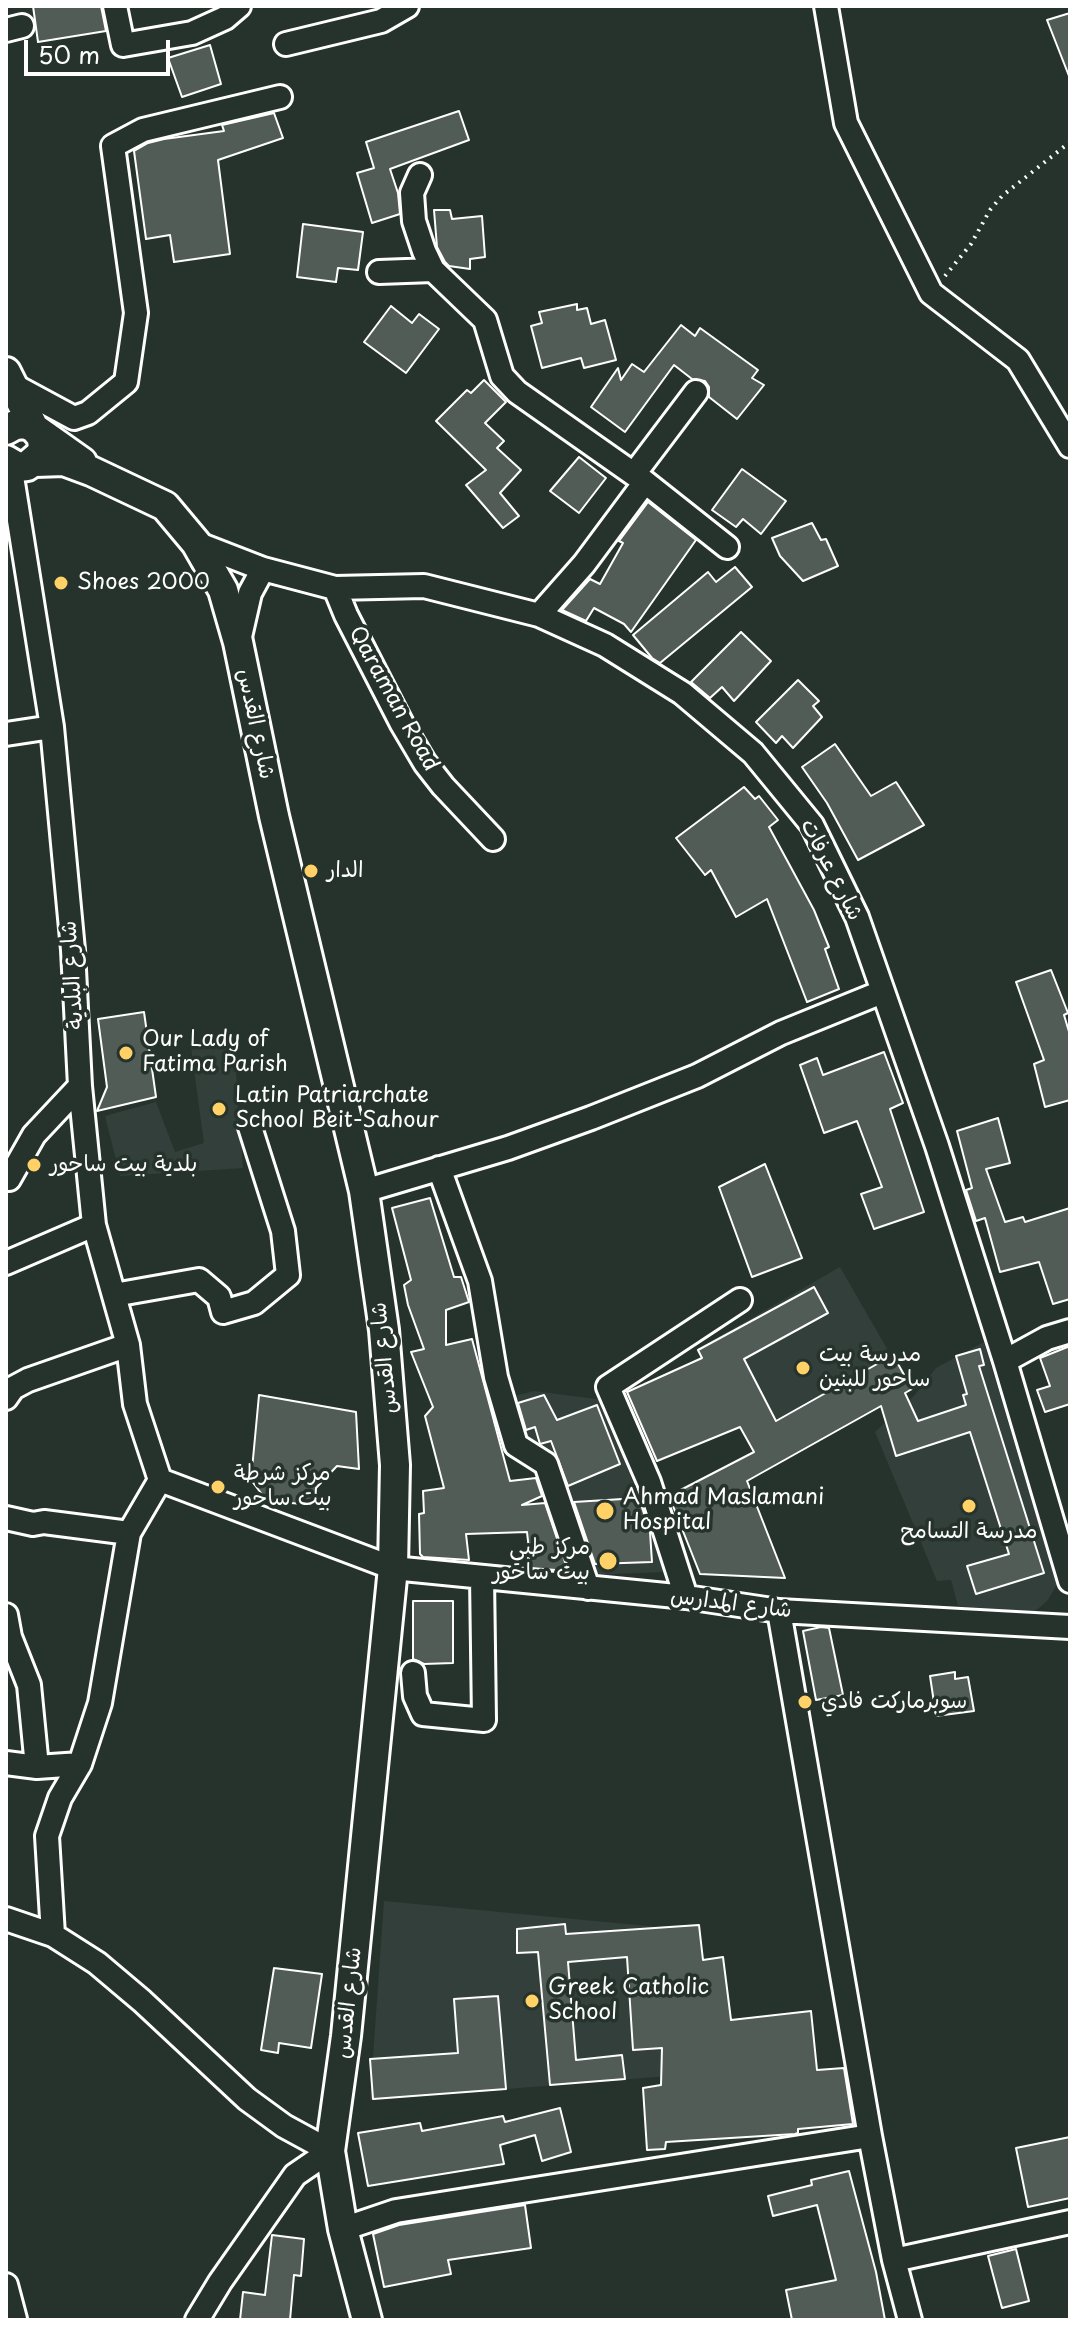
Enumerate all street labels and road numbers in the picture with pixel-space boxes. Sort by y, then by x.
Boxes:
street label: Qaraman Road [342,622,444,776]
street label: شارع القدس [230,666,280,782]
street label: شارع عرفات [794,815,868,925]
street label: شارع البلدية [56,920,90,1030]
street label: شارع القدس [366,1301,404,1415]
street label: شارع المدارس [669,1583,793,1625]
street label: شارع القدس [330,1946,368,2060]

